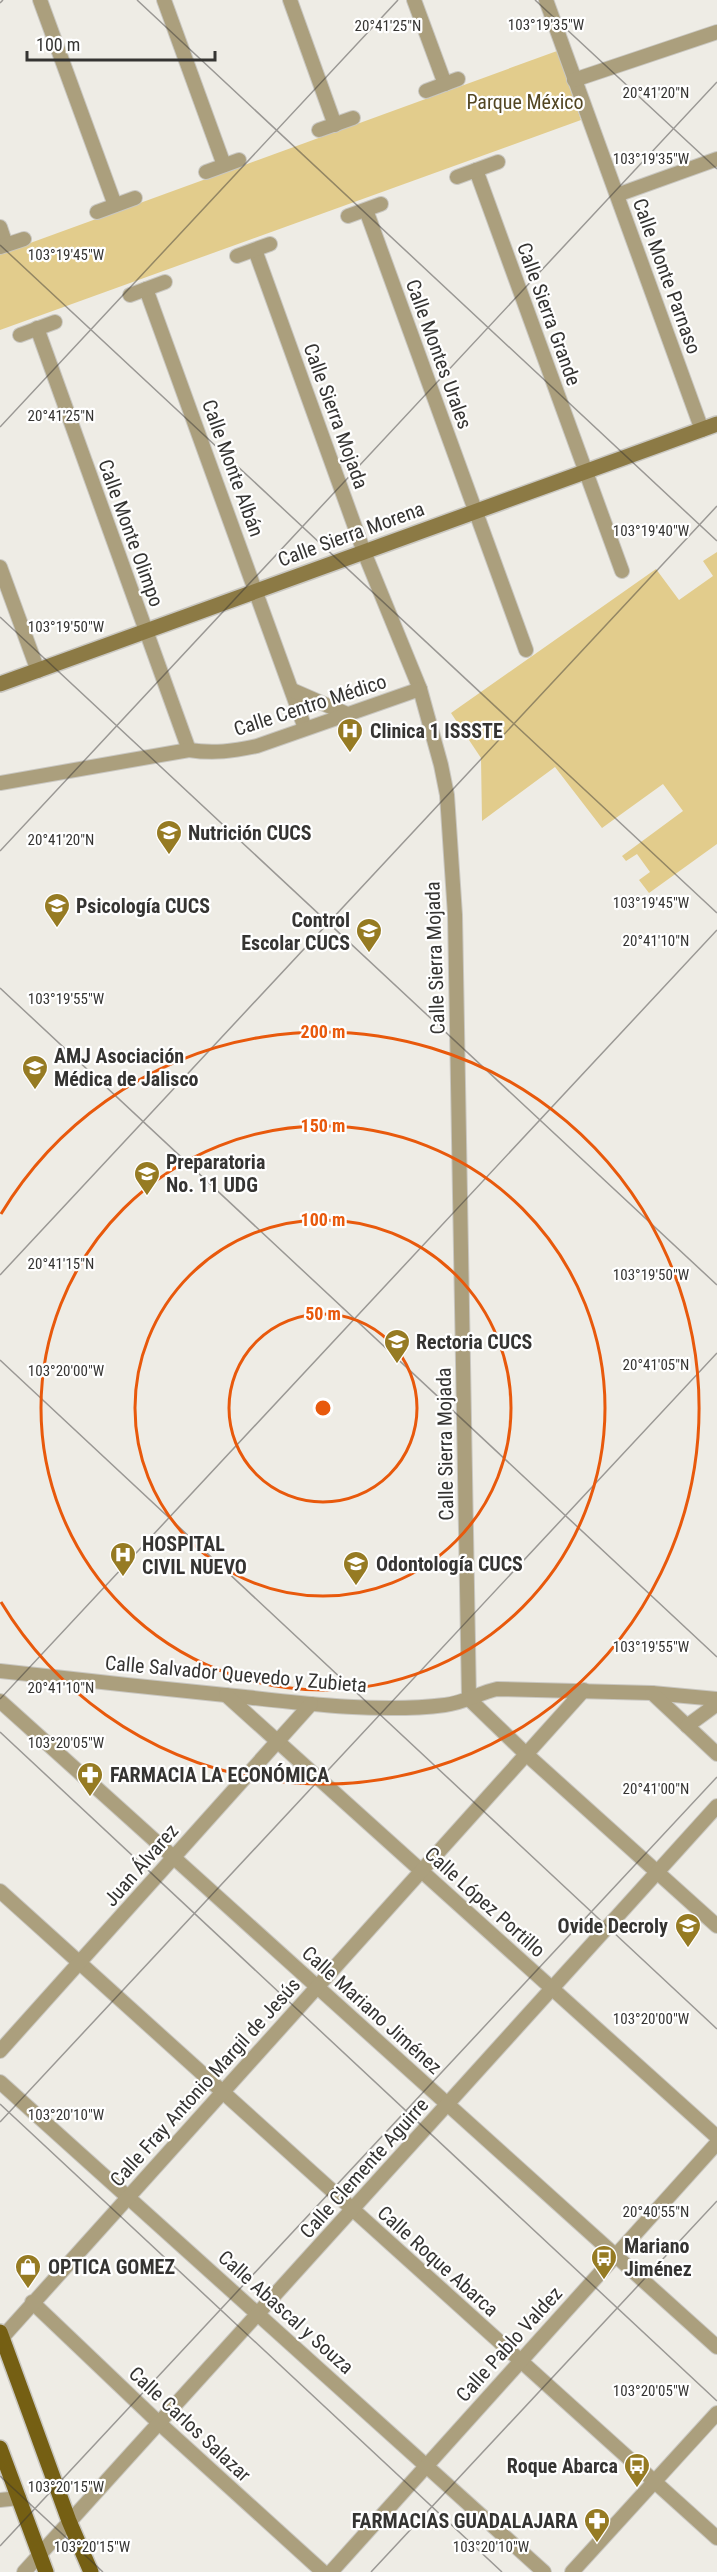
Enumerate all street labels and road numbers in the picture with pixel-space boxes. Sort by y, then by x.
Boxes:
street label: Calle Monte Parnaso [628,195,706,357]
street label: Calle Sierra Grande [512,239,586,389]
street label: Calle Montes Urales [401,276,477,432]
street label: Calle Sierra Mojada [299,340,373,492]
street label: Calle Monte Albán [197,396,269,540]
street label: Calle Monte Olimpo [93,456,169,610]
street label: Calle Sierra Morena [275,496,427,572]
street label: Calle Centro Médico [231,669,389,741]
street label: Calle Sierra Mojada [420,881,450,1035]
street label: Calle Sierra Mojada [432,1367,458,1521]
street label: Calle Salvador Quevedo y Zubieta [104,1651,368,1697]
street label: Juan Álvarez [99,1819,183,1911]
street label: Calle López Portillo [420,1842,550,1962]
street label: Calle Mariano Jiménez [297,1941,447,2079]
street label: Calle Fray Antonio Margil de Jesús [105,1973,305,2191]
street label: Calle Clemente Aguirre [295,2093,433,2243]
street label: Calle Roque Abarca [373,2201,503,2321]
street label: Calle Abascal y Souza [213,2245,359,2379]
street label: Calle Pablo Valdez [451,2281,567,2407]
street label: Calle Carlos Salazar [124,2361,256,2487]

